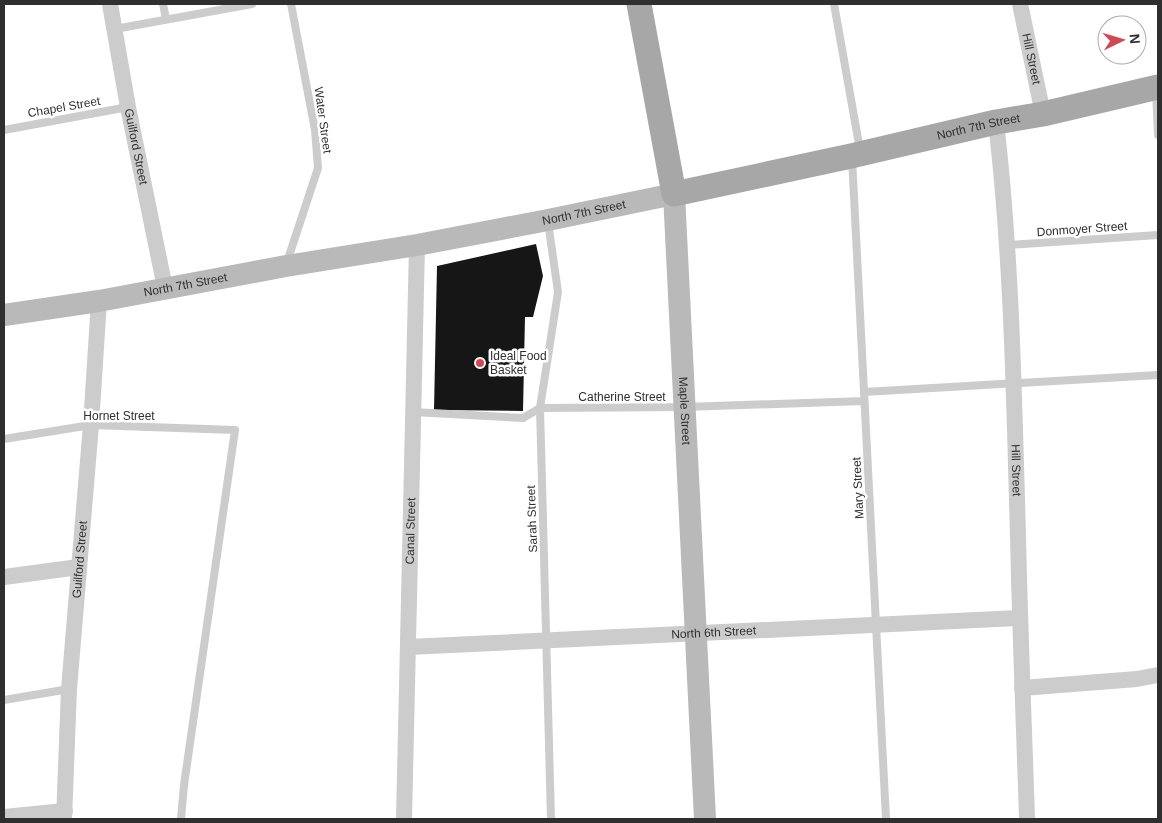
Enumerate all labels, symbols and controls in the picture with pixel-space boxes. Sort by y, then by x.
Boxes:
north arrow [1097,15,1147,65]
street label: Hill Street [1019,32,1044,86]
text: N [1127,33,1143,45]
street label: Water Street [311,86,335,155]
street label: Chapel Street [27,94,102,120]
street label: Guilford Street [121,107,151,187]
street label: North 7th Street [935,111,1022,143]
street label: North 7th Street [541,197,628,228]
street label: Donmoyer Street [1036,219,1128,239]
street label: North 7th Street [142,270,229,300]
place label: Ideal Food Basket [490,349,547,377]
marker: Ideal Food Basket [474,357,486,369]
street label: Maple Street [676,376,693,446]
street label: Catherine Street [578,390,666,404]
street label: Hornet Street [83,409,155,423]
street label: Hill Street [1008,444,1024,497]
street label: Mary Street [849,456,867,519]
street label: Sarah Street [524,484,540,553]
street label: Canal Street [403,497,418,565]
street label: Guilford Street [70,520,90,599]
street label: North 6th Street [671,623,757,641]

